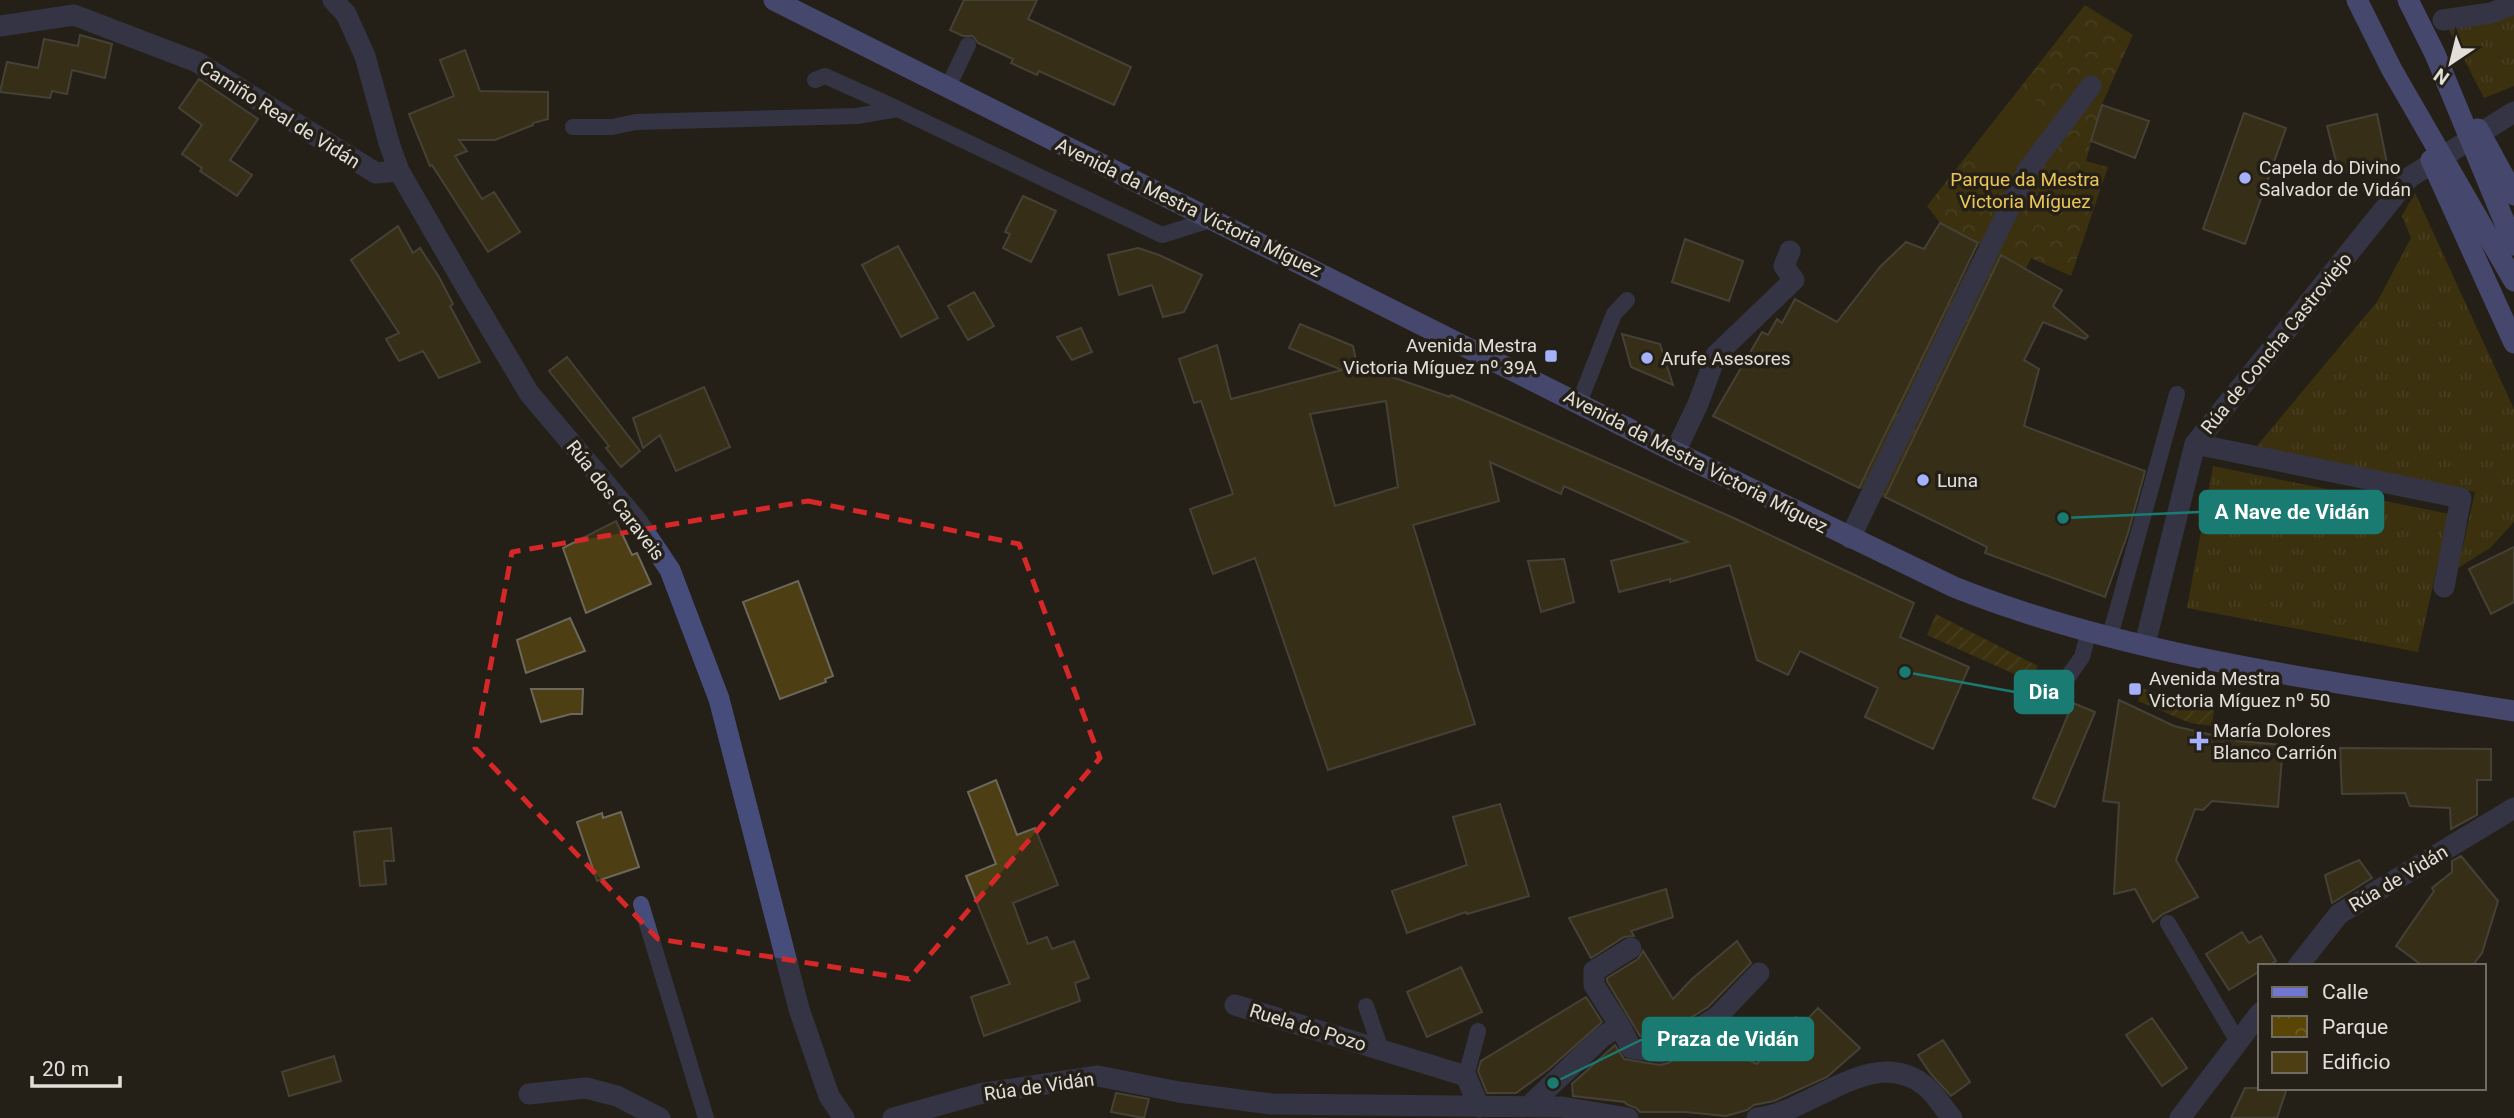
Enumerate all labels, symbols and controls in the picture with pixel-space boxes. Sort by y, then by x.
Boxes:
north arrow [2416,28,2486,98]
street label: Camiño Real de Vidán [195,56,364,173]
text: N [2429,63,2454,90]
street label: Avenida da Mestra Victoria Míguez [1052,133,1326,282]
place label: Capela do Divino Salvador de Vidán [2259,156,2411,201]
park label: Parque da Mestra Victoria Míguez [1950,168,2100,213]
marker: Capela do Divino Salvador de Vidán [2237,170,2253,186]
street label: Rúa de Concha Castroviejo [2196,248,2357,439]
place label: Avenida Mestra Victoria Míguez nº 39A [1343,334,1538,379]
place label: Arufe Asesores [1661,347,1791,370]
marker: Avenida Mestra Victoria Míguez nº 39A [1543,348,1559,364]
marker: Arufe Asesores [1639,350,1655,366]
street label: Avenida da Mestra Victoria Míguez [1560,385,1832,538]
street label: Rúa dos Caraveis [562,436,670,565]
place label: Luna [1937,469,1978,492]
marker: Luna [1915,472,1931,488]
callout: A Nave de Vidán [2200,491,2383,533]
text: A Nave de Vidán [2215,500,2369,524]
place label: Avenida Mestra Victoria Míguez nº 50 [2149,667,2331,712]
callout: Dia [2015,671,2073,713]
text: Dia [2029,680,2059,704]
marker: Avenida Mestra Victoria Míguez nº 50 [2127,681,2143,697]
place label: María Dolores Blanco Carrión [2213,719,2337,764]
marker: María Dolores Blanco Carrión [2191,733,2207,749]
street label: Rúa de Vidán [2345,840,2452,917]
legend [2258,964,2486,1090]
text: Calle [2322,980,2368,1004]
street label: Ruela do Pozo [1247,999,1369,1056]
text: Parque [2322,1015,2388,1039]
callout: Praza de Vidán [1643,1018,1813,1060]
text: Praza de Vidán [1657,1027,1799,1051]
scale bar [32,1044,119,1088]
text: Edificio [2322,1050,2390,1074]
text: 20 m [42,1057,89,1081]
street label: Rúa de Vidán [983,1067,1096,1106]

